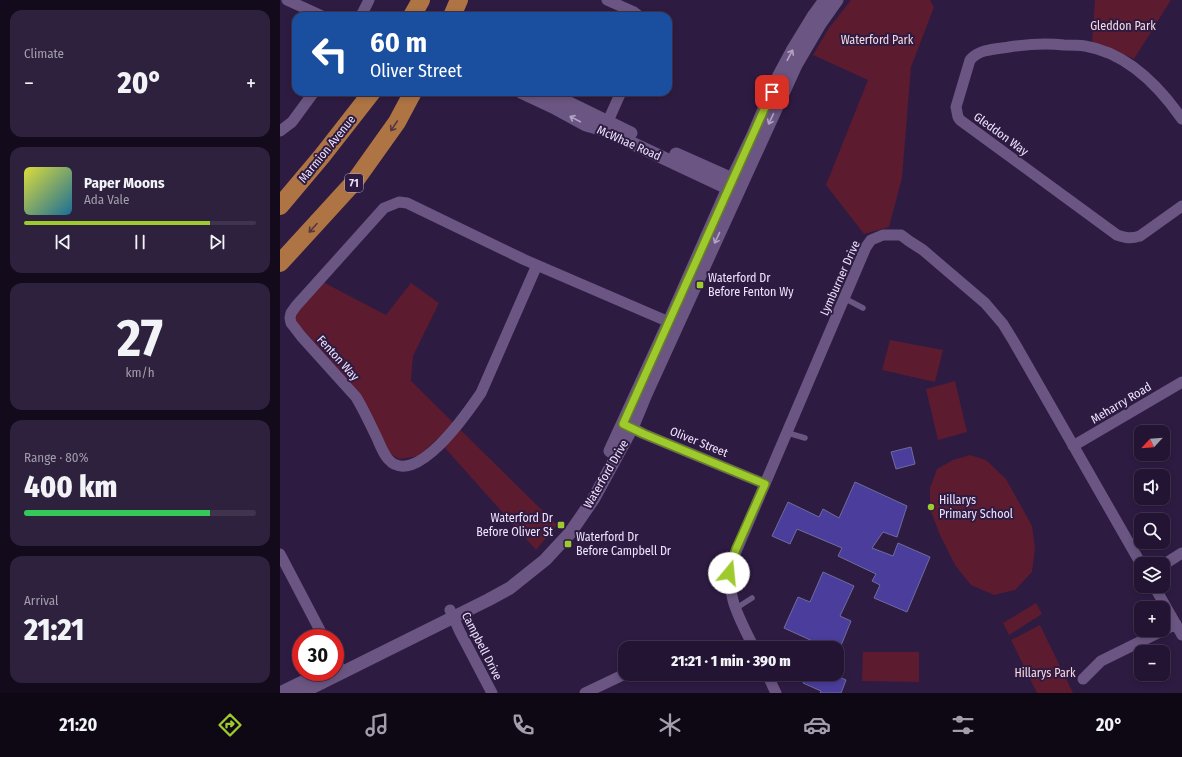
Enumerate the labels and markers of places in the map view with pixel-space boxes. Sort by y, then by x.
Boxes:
pin [755,75,789,109]
place label: Waterford Dr Before Fenton Wy [708,271,794,299]
marker: Waterford Dr Before Fenton Wy [695,280,705,290]
place label: Hillarys Primary School [939,493,1013,521]
marker: Hillarys Primary School [926,502,936,512]
place label: Waterford Dr Before Oliver St [476,511,554,539]
marker: Waterford Dr Before Oliver St [556,520,566,530]
place label: Waterford Dr Before Campbell Dr [576,530,672,558]
marker: Waterford Dr Before Campbell Dr [563,539,573,549]

